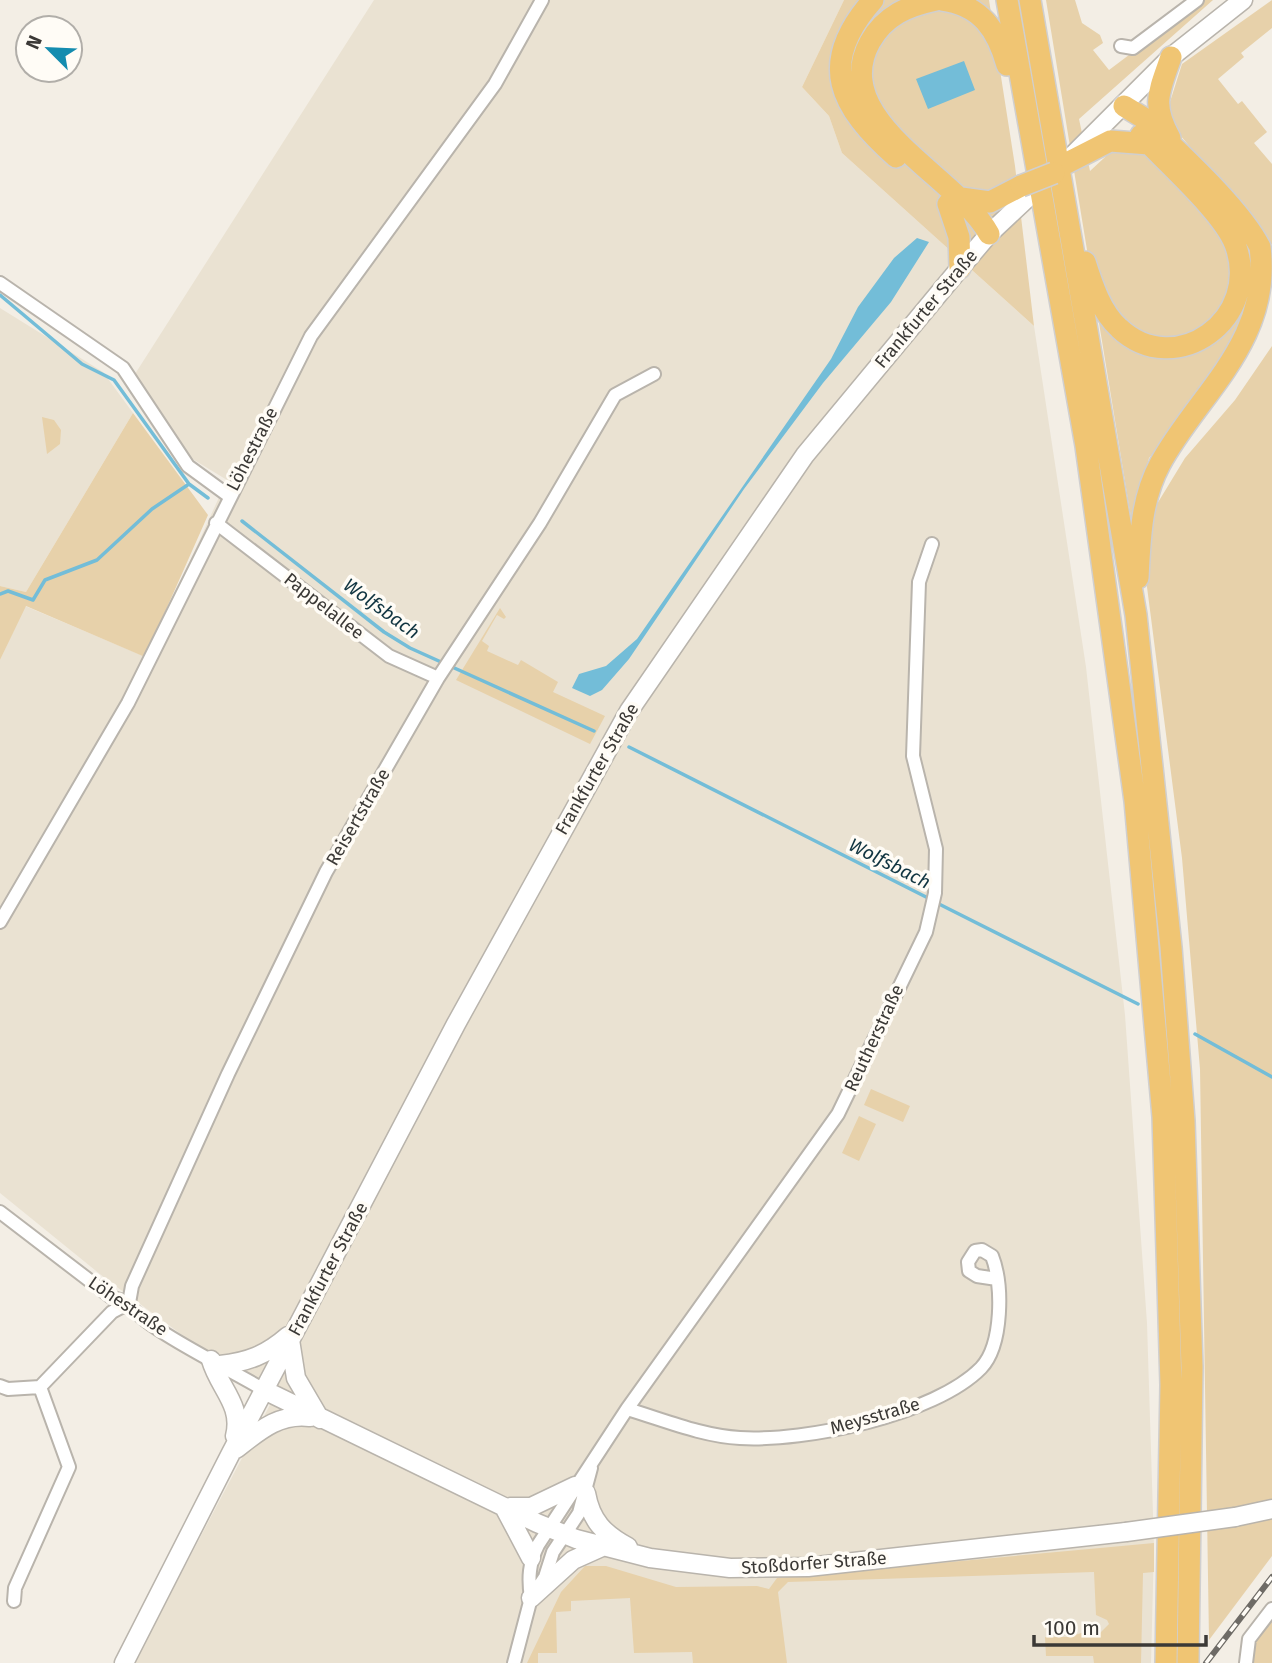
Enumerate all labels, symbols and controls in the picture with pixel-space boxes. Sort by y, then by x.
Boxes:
north arrow [14,14,84,84]
text: N [21,32,47,53]
street label: Frankfurter Straße [870,245,982,373]
street label: Löhestraße [222,404,282,494]
street label: Pappelallee [280,568,368,644]
water label: Wolfsbach [339,573,424,644]
street label: Frankfurter Straße [550,699,644,839]
street label: Reisertstraße [321,764,395,870]
water label: Wolfsbach [845,833,934,894]
street label: Reutherstraße [840,981,908,1095]
street label: Frankfurter Straße [283,1198,373,1340]
street label: Löhestraße [84,1271,172,1341]
street label: Meysstraße [828,1393,922,1439]
street label: Stoßdorfer Straße [741,1547,887,1579]
scale bar [1034,1604,1206,1648]
text: 100 m [1044,1615,1100,1641]

